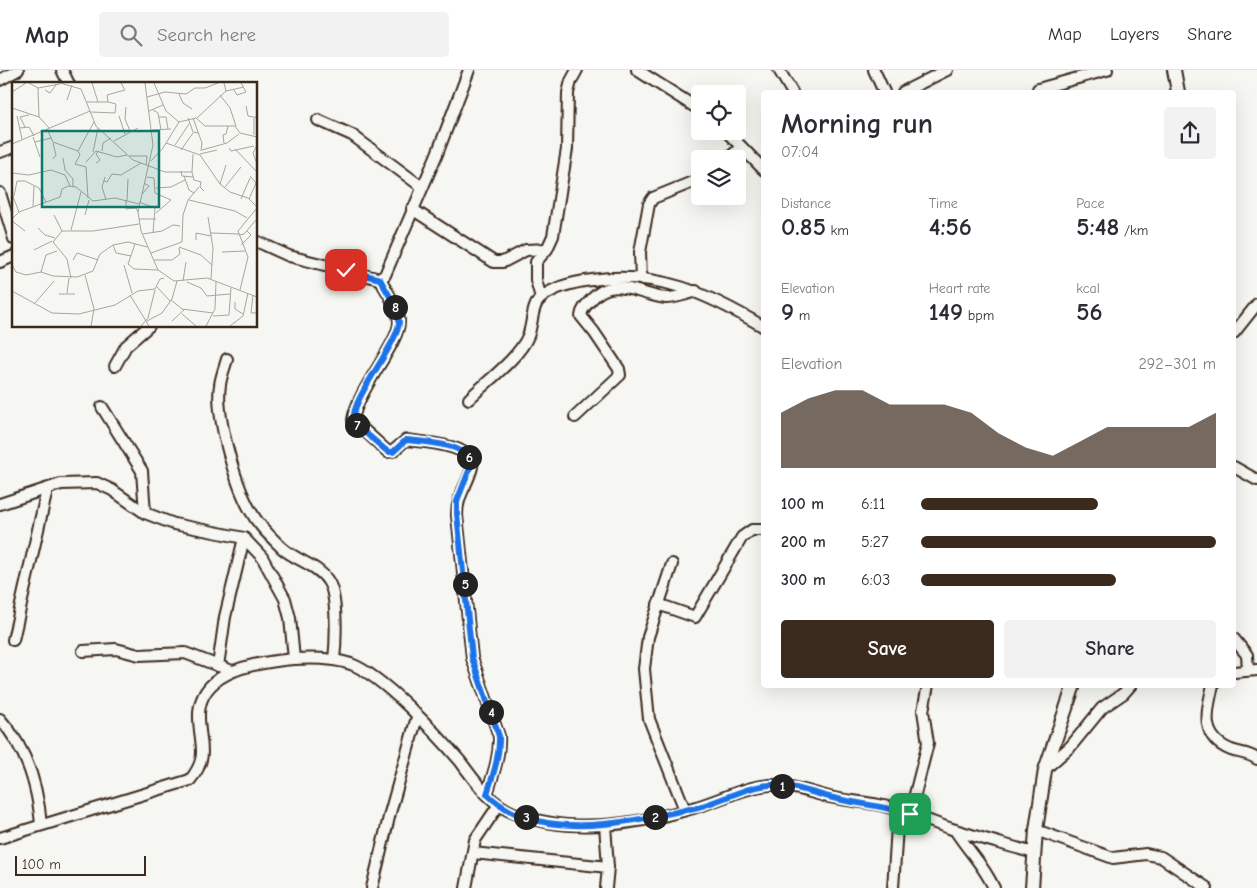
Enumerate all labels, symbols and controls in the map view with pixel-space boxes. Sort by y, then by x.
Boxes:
search box [99,12,449,57]
text: Map [25,21,69,49]
icon: search [117,21,145,49]
text: Search here [157,24,256,46]
text: Map [1048,24,1082,45]
text: Layers [1110,24,1159,45]
text: Share [1187,24,1232,45]
inset map [12,82,258,328]
map controls [691,85,746,205]
button: locate [691,85,746,140]
button: share [1164,107,1216,159]
text: Morning run [781,108,933,140]
text: 07:04 [781,143,819,161]
button: layers [691,150,746,205]
text: Distance [781,195,831,212]
text: Time [929,195,958,212]
text: Pace [1076,195,1105,212]
text: 0.85 [781,212,826,241]
text: 4:56 [929,212,972,241]
text: 5:48 [1076,212,1119,241]
text: km [826,222,849,239]
text: /km [1119,222,1148,239]
pin [325,249,367,291]
icon: check [332,256,360,284]
text: Elevation [781,280,835,297]
text: Heart rate [929,280,990,297]
text: kcal [1076,280,1100,297]
pin: 8 [382,294,408,320]
text: 9 [781,297,794,326]
text: 149 [929,297,963,326]
text: 56 [1076,297,1103,326]
text: 8 [392,299,399,316]
text: m [794,307,810,324]
text: bpm [963,307,994,324]
text: Elevation [781,355,842,373]
text: 292–301 m [1138,355,1216,373]
pin: 7 [344,412,370,438]
text: 7 [354,417,361,434]
pin: 6 [456,444,482,470]
text: 6 [466,449,473,466]
text: 100 m [781,495,824,513]
text: 6:11 [861,495,885,513]
text: 200 m [781,533,826,551]
text: 5:27 [861,533,888,551]
text: 300 m [781,571,826,589]
text: 6:03 [861,571,890,589]
pin: 5 [452,572,478,596]
text: 5 [462,576,469,593]
button: Save [781,620,994,678]
button: Share [1004,620,1216,678]
pin: 4 [478,700,504,724]
text: 4 [488,704,495,721]
pin: 1 [770,774,794,798]
text: 1 [780,778,785,795]
pin [889,793,931,835]
icon: arrive [896,800,924,828]
pin: 3 [514,804,538,830]
pin: 2 [642,804,668,830]
text: 3 [523,809,530,826]
text: 2 [652,809,659,826]
scale bar [15,853,146,876]
text: 100 m [22,856,61,873]

